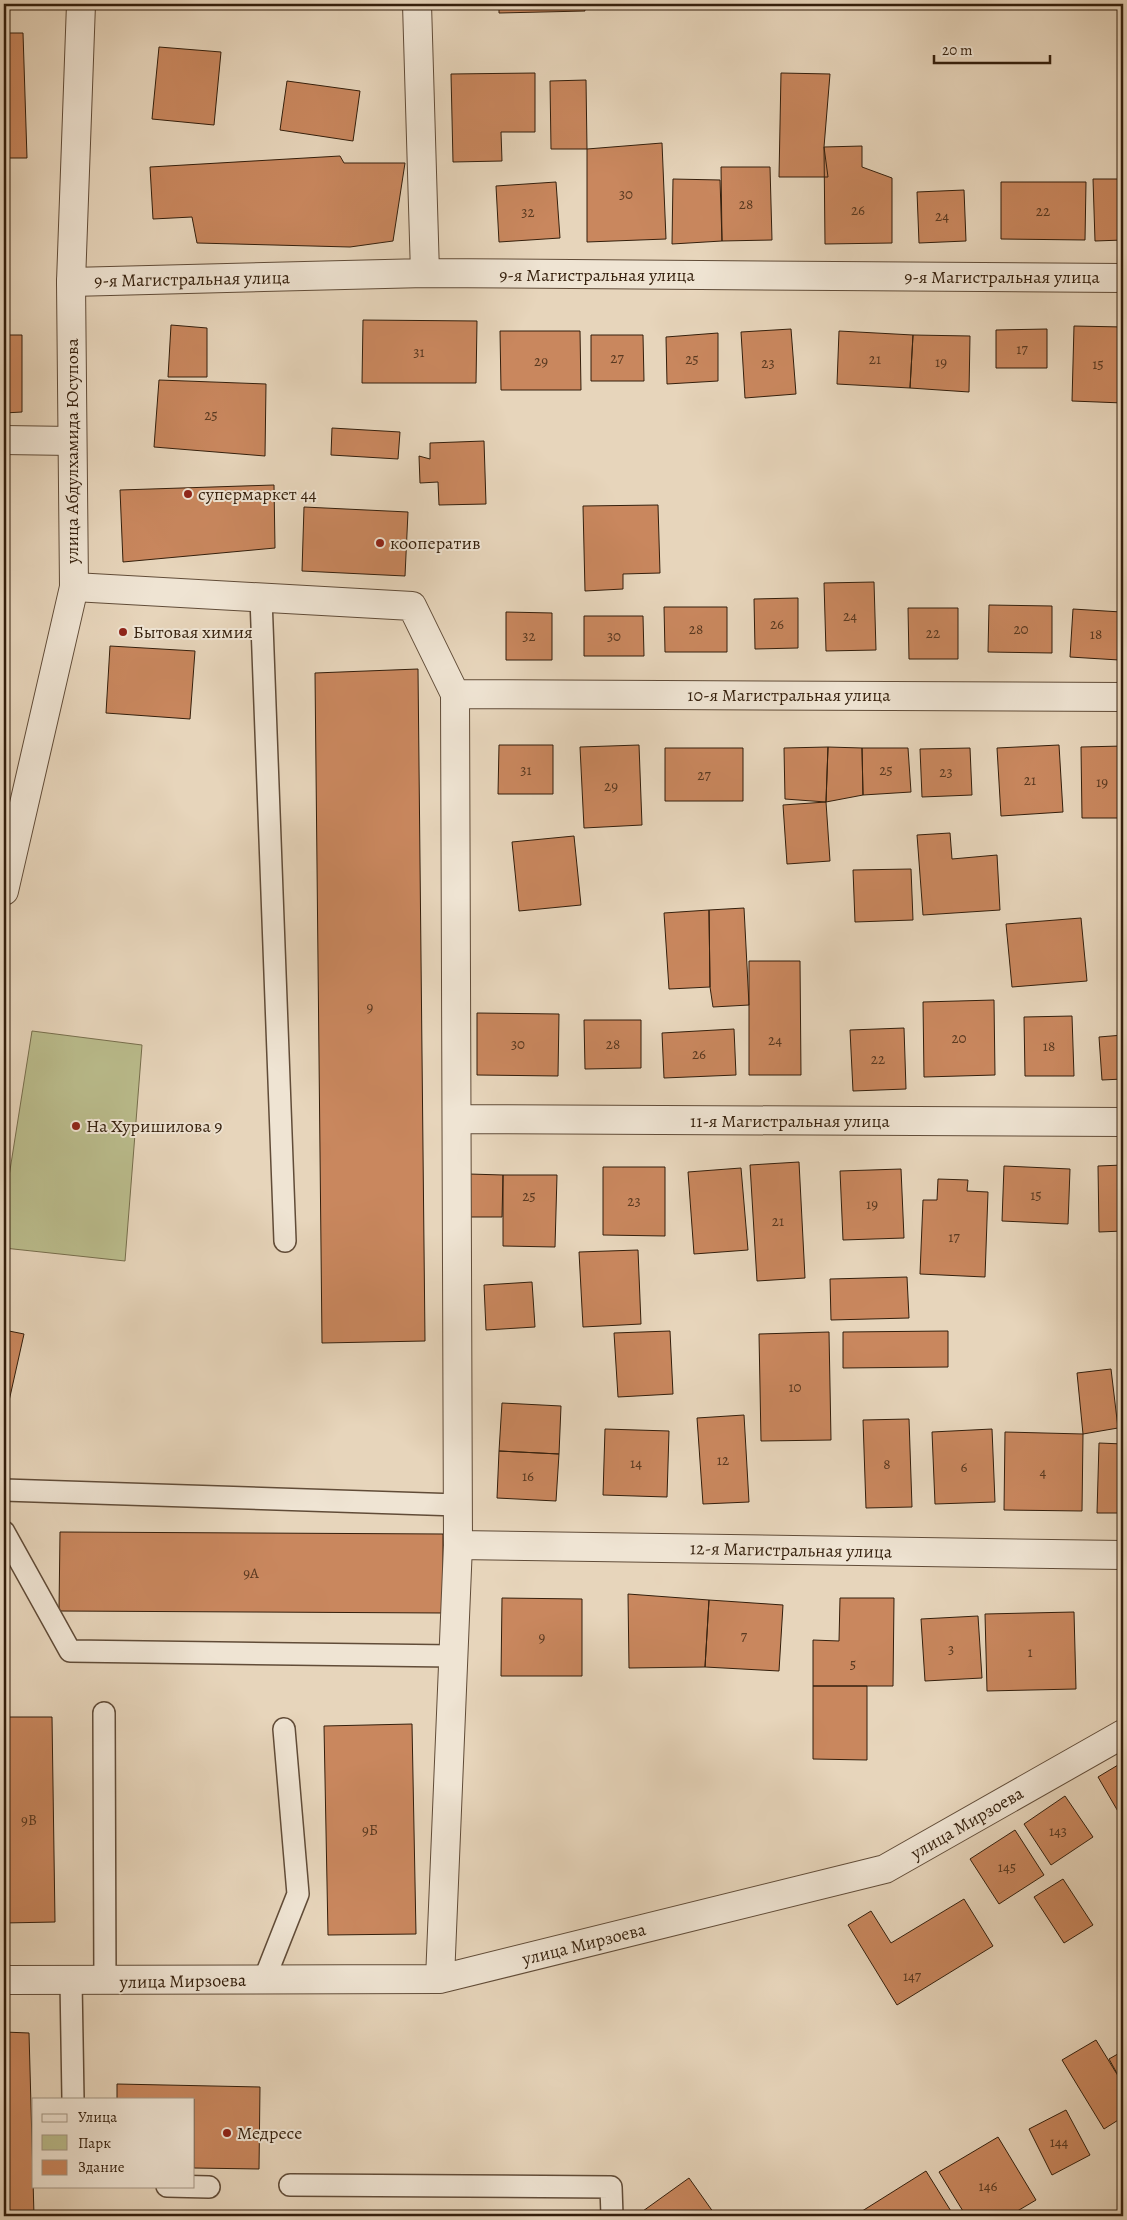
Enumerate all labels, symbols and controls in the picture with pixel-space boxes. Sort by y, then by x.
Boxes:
scale bar [934,32,1051,64]
text: 20 m [942,40,973,60]
house number: 30 [619,184,633,204]
house number: 28 [739,194,753,214]
house number: 26 [851,200,865,220]
house number: 22 [1036,201,1050,221]
house number: 32 [521,202,535,222]
house number: 24 [935,206,949,226]
street label: 9-я Магистральная улица [499,263,696,287]
street label: 9-я Магистральная улица [94,265,291,293]
street label: 9-я Магистральная улица [904,265,1101,289]
street label: улица Абдулхамида Юсупова [60,338,84,565]
house number: 17 [1016,339,1028,359]
house number: 31 [413,342,425,362]
house number: 27 [610,348,624,368]
house number: 25 [685,349,699,369]
house number: 21 [869,349,881,369]
house number: 29 [534,351,548,371]
house number: 19 [935,352,947,372]
house number: 23 [761,353,775,373]
house number: 15 [1092,354,1104,374]
house number: 25 [204,405,218,425]
place label: супермаркет 44 [198,482,317,506]
marker: супермаркет 44 [182,488,194,500]
place label: кооператив [390,531,481,555]
marker: кооператив [374,537,386,549]
house number: 24 [843,606,857,626]
house number: 26 [770,614,784,634]
house number: 28 [689,619,703,639]
house number: 20 [1013,619,1029,639]
place label: Бытовая химия [133,620,253,644]
house number: 22 [926,623,940,643]
house number: 18 [1090,624,1102,644]
marker: Бытовая химия [117,626,129,638]
house number: 32 [522,626,536,646]
house number: 30 [607,626,621,646]
street label: 10-я Магистральная улица [687,683,891,707]
house number: 31 [520,760,532,780]
house number: 25 [879,760,893,780]
house number: 23 [939,762,953,782]
house number: 27 [697,765,711,785]
house number: 21 [1024,770,1036,790]
house number: 19 [1096,772,1108,792]
house number: 29 [604,776,618,796]
house number: 9 [367,997,374,1017]
house number: 20 [951,1028,967,1048]
house number: 24 [768,1030,782,1050]
house number: 30 [511,1034,525,1054]
house number: 28 [606,1034,620,1054]
house number: 18 [1043,1036,1055,1056]
house number: 26 [692,1044,706,1064]
house number: 22 [871,1049,885,1069]
street label: 11-я Магистральная улица [690,1109,891,1133]
place label: На Хуришилова 9 [86,1114,222,1138]
marker: На Хуришилова 9 [70,1120,82,1132]
house number: 15 [1030,1185,1042,1205]
house number: 25 [522,1186,536,1206]
house number: 23 [627,1191,641,1211]
house number: 19 [866,1194,878,1214]
house number: 21 [772,1211,784,1231]
house number: 17 [948,1227,960,1247]
house number: 10 [788,1377,802,1397]
house number: 12 [717,1450,729,1470]
house number: 14 [630,1453,642,1473]
house number: 8 [883,1454,891,1474]
house number: 6 [961,1457,968,1477]
house number: 4 [1040,1462,1047,1482]
house number: 16 [522,1466,534,1486]
street label: 12-я Магистральная улица [690,1536,893,1564]
house number: 9А [243,1563,259,1583]
house number: 7 [741,1626,748,1646]
house number: 9 [539,1627,546,1647]
house number: 3 [948,1639,954,1659]
house number: 1 [1027,1642,1033,1662]
house number: 5 [850,1654,856,1674]
street label: улица Мирзоева [905,1781,1028,1866]
house number: 9В [21,1810,37,1830]
house number: 9Б [362,1820,378,1840]
house number: 143 [1049,1821,1067,1841]
house number: 145 [998,1857,1016,1877]
street label: улица Мирзоева [519,1917,649,1971]
house number: 147 [903,1966,922,1986]
street label: улица Мирзоева [119,1968,247,1994]
legend [32,2098,195,2188]
text: Улица [78,2107,117,2127]
place label: Медресе [237,2121,302,2145]
marker: Медресе [221,2127,233,2139]
house number: 144 [1050,2132,1069,2152]
text: Парк [78,2133,111,2153]
text: Здание [78,2157,125,2177]
house number: 146 [979,2176,997,2196]

